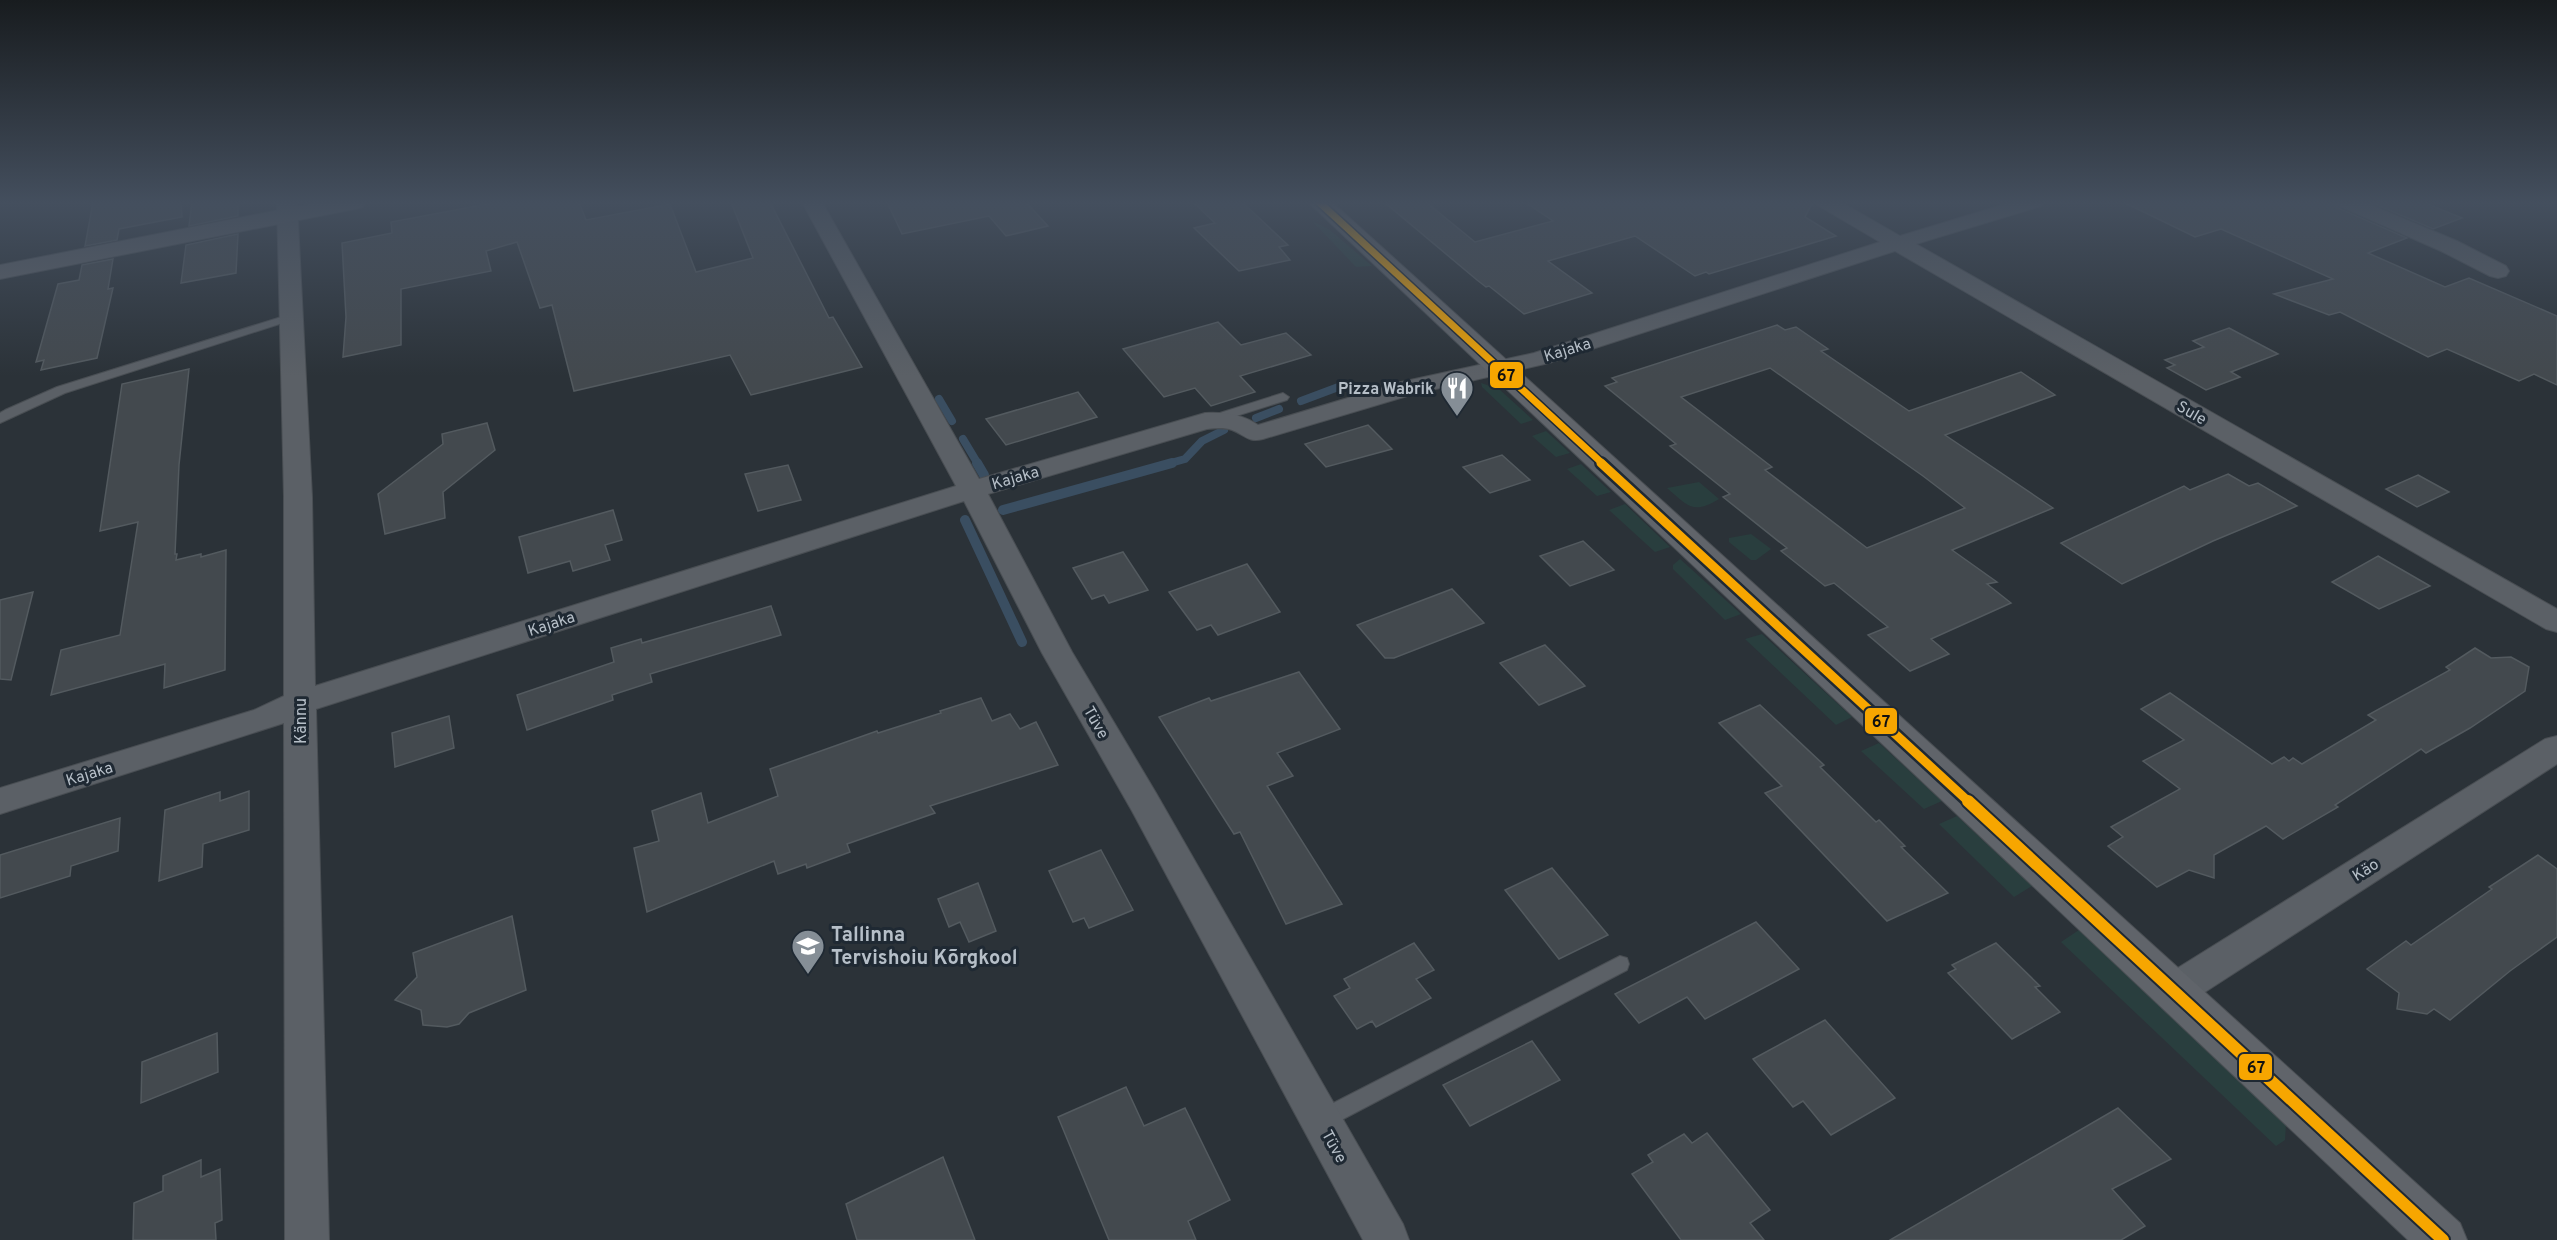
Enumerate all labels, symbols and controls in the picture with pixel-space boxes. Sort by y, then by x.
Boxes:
street label: Kajaka [1542,334,1594,368]
line badge: 67 [1489,361,1524,389]
text: 67 [1497,367,1515,387]
restaurant icon: Pizza Wabrik [1439,370,1475,417]
place label: Pizza Wabrik [1338,380,1434,400]
street label: Sule [2172,397,2210,430]
street label: Kajaka [990,463,1041,495]
street label: Kajaka [526,608,578,642]
street label: Kännu [292,698,312,744]
street label: Tüve [1078,703,1113,743]
line badge: 67 [1864,707,1898,735]
text: 67 [1872,713,1890,733]
street label: Kajaka [64,758,116,792]
street label: Käo [2349,855,2383,887]
place label: Tallinna Tervishoiu Kõrgkool [831,923,1018,972]
school or university icon: Tallinna Tervishoiu Kõrgkool [790,928,826,975]
line badge: 67 [2238,1053,2273,1081]
text: 67 [2247,1059,2265,1079]
street label: Tüve [1316,1127,1350,1167]

